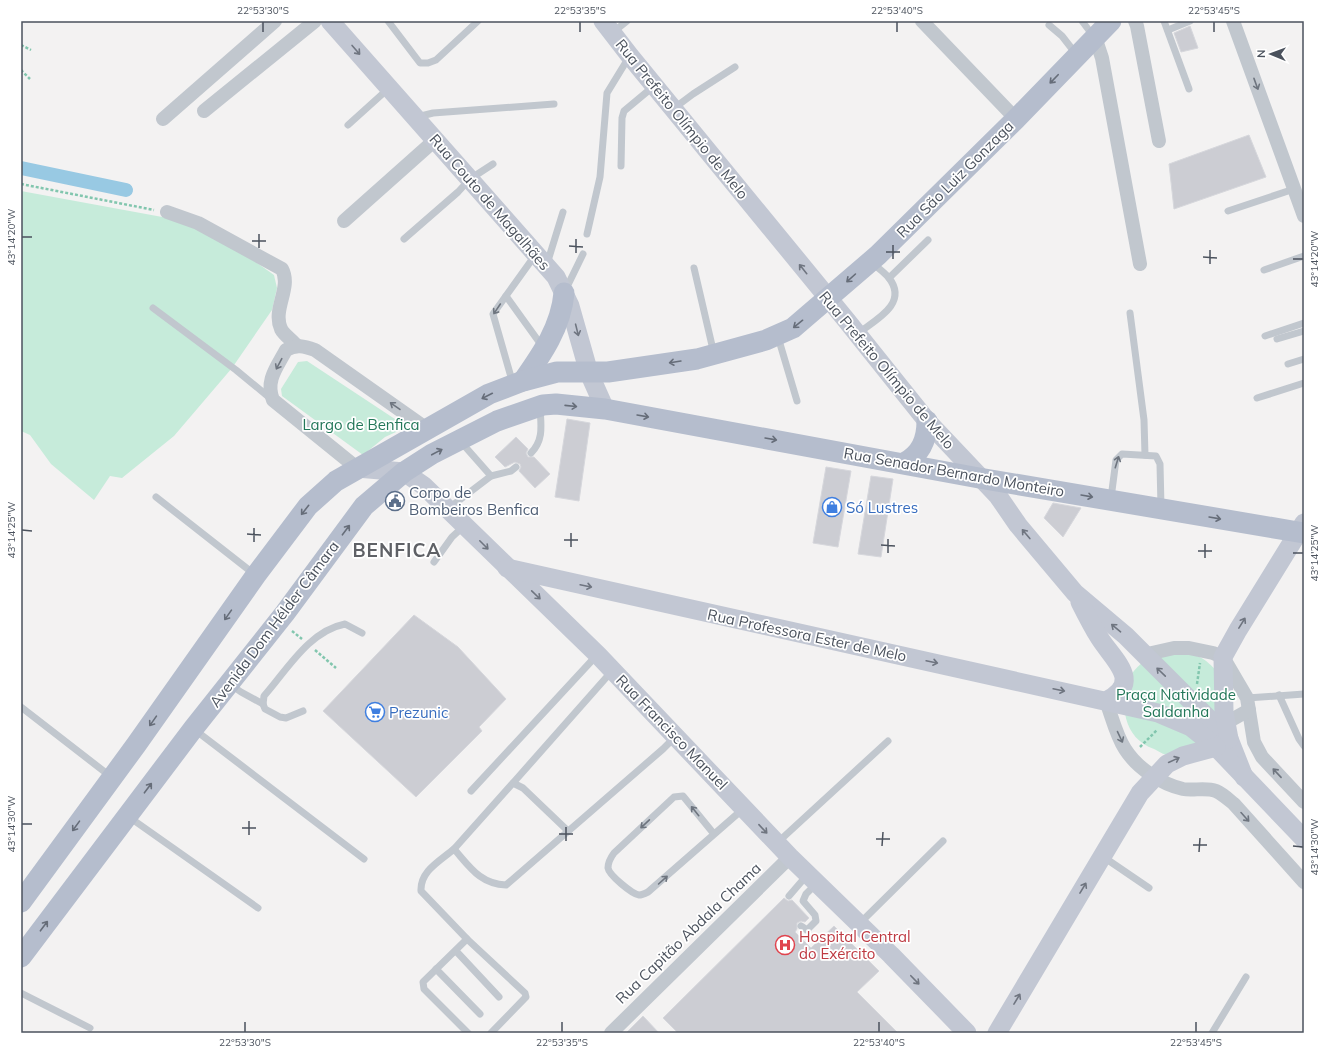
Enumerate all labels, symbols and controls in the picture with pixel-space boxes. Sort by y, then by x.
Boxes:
text: 22°53'30"S [237,4,289,17]
text: 22°53'35"S [554,4,606,17]
text: 22°53'40"S [871,4,923,17]
text: 22°53'45"S [1188,4,1240,17]
north arrow [1251,34,1291,74]
street label: Rua Prefeito Olímpio de Melo [612,35,752,203]
one-way arrow [351,45,360,55]
text: N [1254,50,1268,58]
one-way arrow [1050,74,1059,84]
one-way arrow [1253,78,1261,90]
street label: Rua São Luiz Gonzaga [892,116,1018,242]
street label: Rua Couto de Magalhães [426,130,554,274]
text: 43°14'20"W [5,209,18,265]
text: 43°14'20"W [1308,231,1321,287]
one-way arrow [799,263,808,274]
one-way arrow [846,273,857,282]
street label: Rua Prefeito Olímpio de Melo [815,287,959,453]
one-way arrow [493,303,502,314]
one-way arrow [793,319,803,328]
one-way arrow [574,323,581,336]
one-way arrow [275,358,282,370]
one-way arrow [669,358,682,366]
one-way arrow [481,393,493,400]
one-way arrow [390,402,401,410]
one-way arrow [564,402,577,409]
one-way arrow [636,413,649,421]
park label: Largo de Benfica [302,415,420,434]
one-way arrow [764,435,777,443]
street label: Rua Senador Bernardo Monteiro [842,443,1066,501]
one-way arrow [431,448,443,455]
one-way arrow [1114,456,1121,469]
place label: Corpo de Bombeiros Benfica [409,483,539,519]
public building icon: Corpo de Bombeiros Benfica [384,490,406,512]
one-way arrow [1080,492,1093,500]
shop icon: Só Lustres [821,496,843,518]
place label: Só Lustres [846,498,918,517]
text: 43°14'25"W [5,502,18,558]
one-way arrow [301,505,310,516]
one-way arrow [1208,514,1221,522]
one-way arrow [342,524,350,535]
text: 43°14'25"W [1308,525,1321,581]
one-way arrow [1021,529,1030,540]
street label: Avenida Dom Hélder Câmara [205,537,343,711]
district label: BENFICA [352,538,442,562]
one-way arrow [479,540,489,550]
one-way arrow [580,582,593,590]
one-way arrow [531,590,541,600]
street label: Rua Professora Ester de Melo [706,605,908,665]
one-way arrow [224,609,232,620]
one-way arrow [1238,618,1246,629]
one-way arrow [1110,623,1121,632]
one-way arrow [925,659,938,667]
one-way arrow [1156,667,1166,677]
street label: Rua Francisco Manuel [612,671,732,793]
park label: Praça Natividade Saldanha [1116,685,1236,721]
one-way arrow [1052,687,1065,695]
supermarket icon: Prezunic [364,701,386,723]
place label: Prezunic [389,703,448,722]
one-way arrow [149,715,157,726]
one-way arrow [1117,731,1124,743]
one-way arrow [1167,756,1179,763]
one-way arrow [1273,768,1282,778]
one-way arrow [144,783,152,794]
text: 43°14'30"W [5,796,18,852]
one-way arrow [691,805,700,816]
one-way arrow [1241,811,1250,822]
one-way arrow [640,819,650,829]
text: 43°14'30"W [1308,819,1321,875]
one-way arrow [72,821,81,832]
one-way arrow [758,824,768,834]
street label: Rua Capitão Abdala Chama [611,858,765,1008]
one-way arrow [658,875,668,884]
one-way arrow [1080,882,1088,894]
one-way arrow [40,920,49,931]
place label: Hospital Central do Exército [799,927,911,963]
hospital icon: Hospital Central do Exército [774,934,796,956]
one-way arrow [910,975,920,985]
one-way arrow [1013,993,1021,1005]
text: 22°53'30"S [219,1036,271,1049]
text: 22°53'35"S [536,1036,588,1049]
text: 22°53'40"S [853,1036,905,1049]
text: 22°53'45"S [1170,1036,1222,1049]

